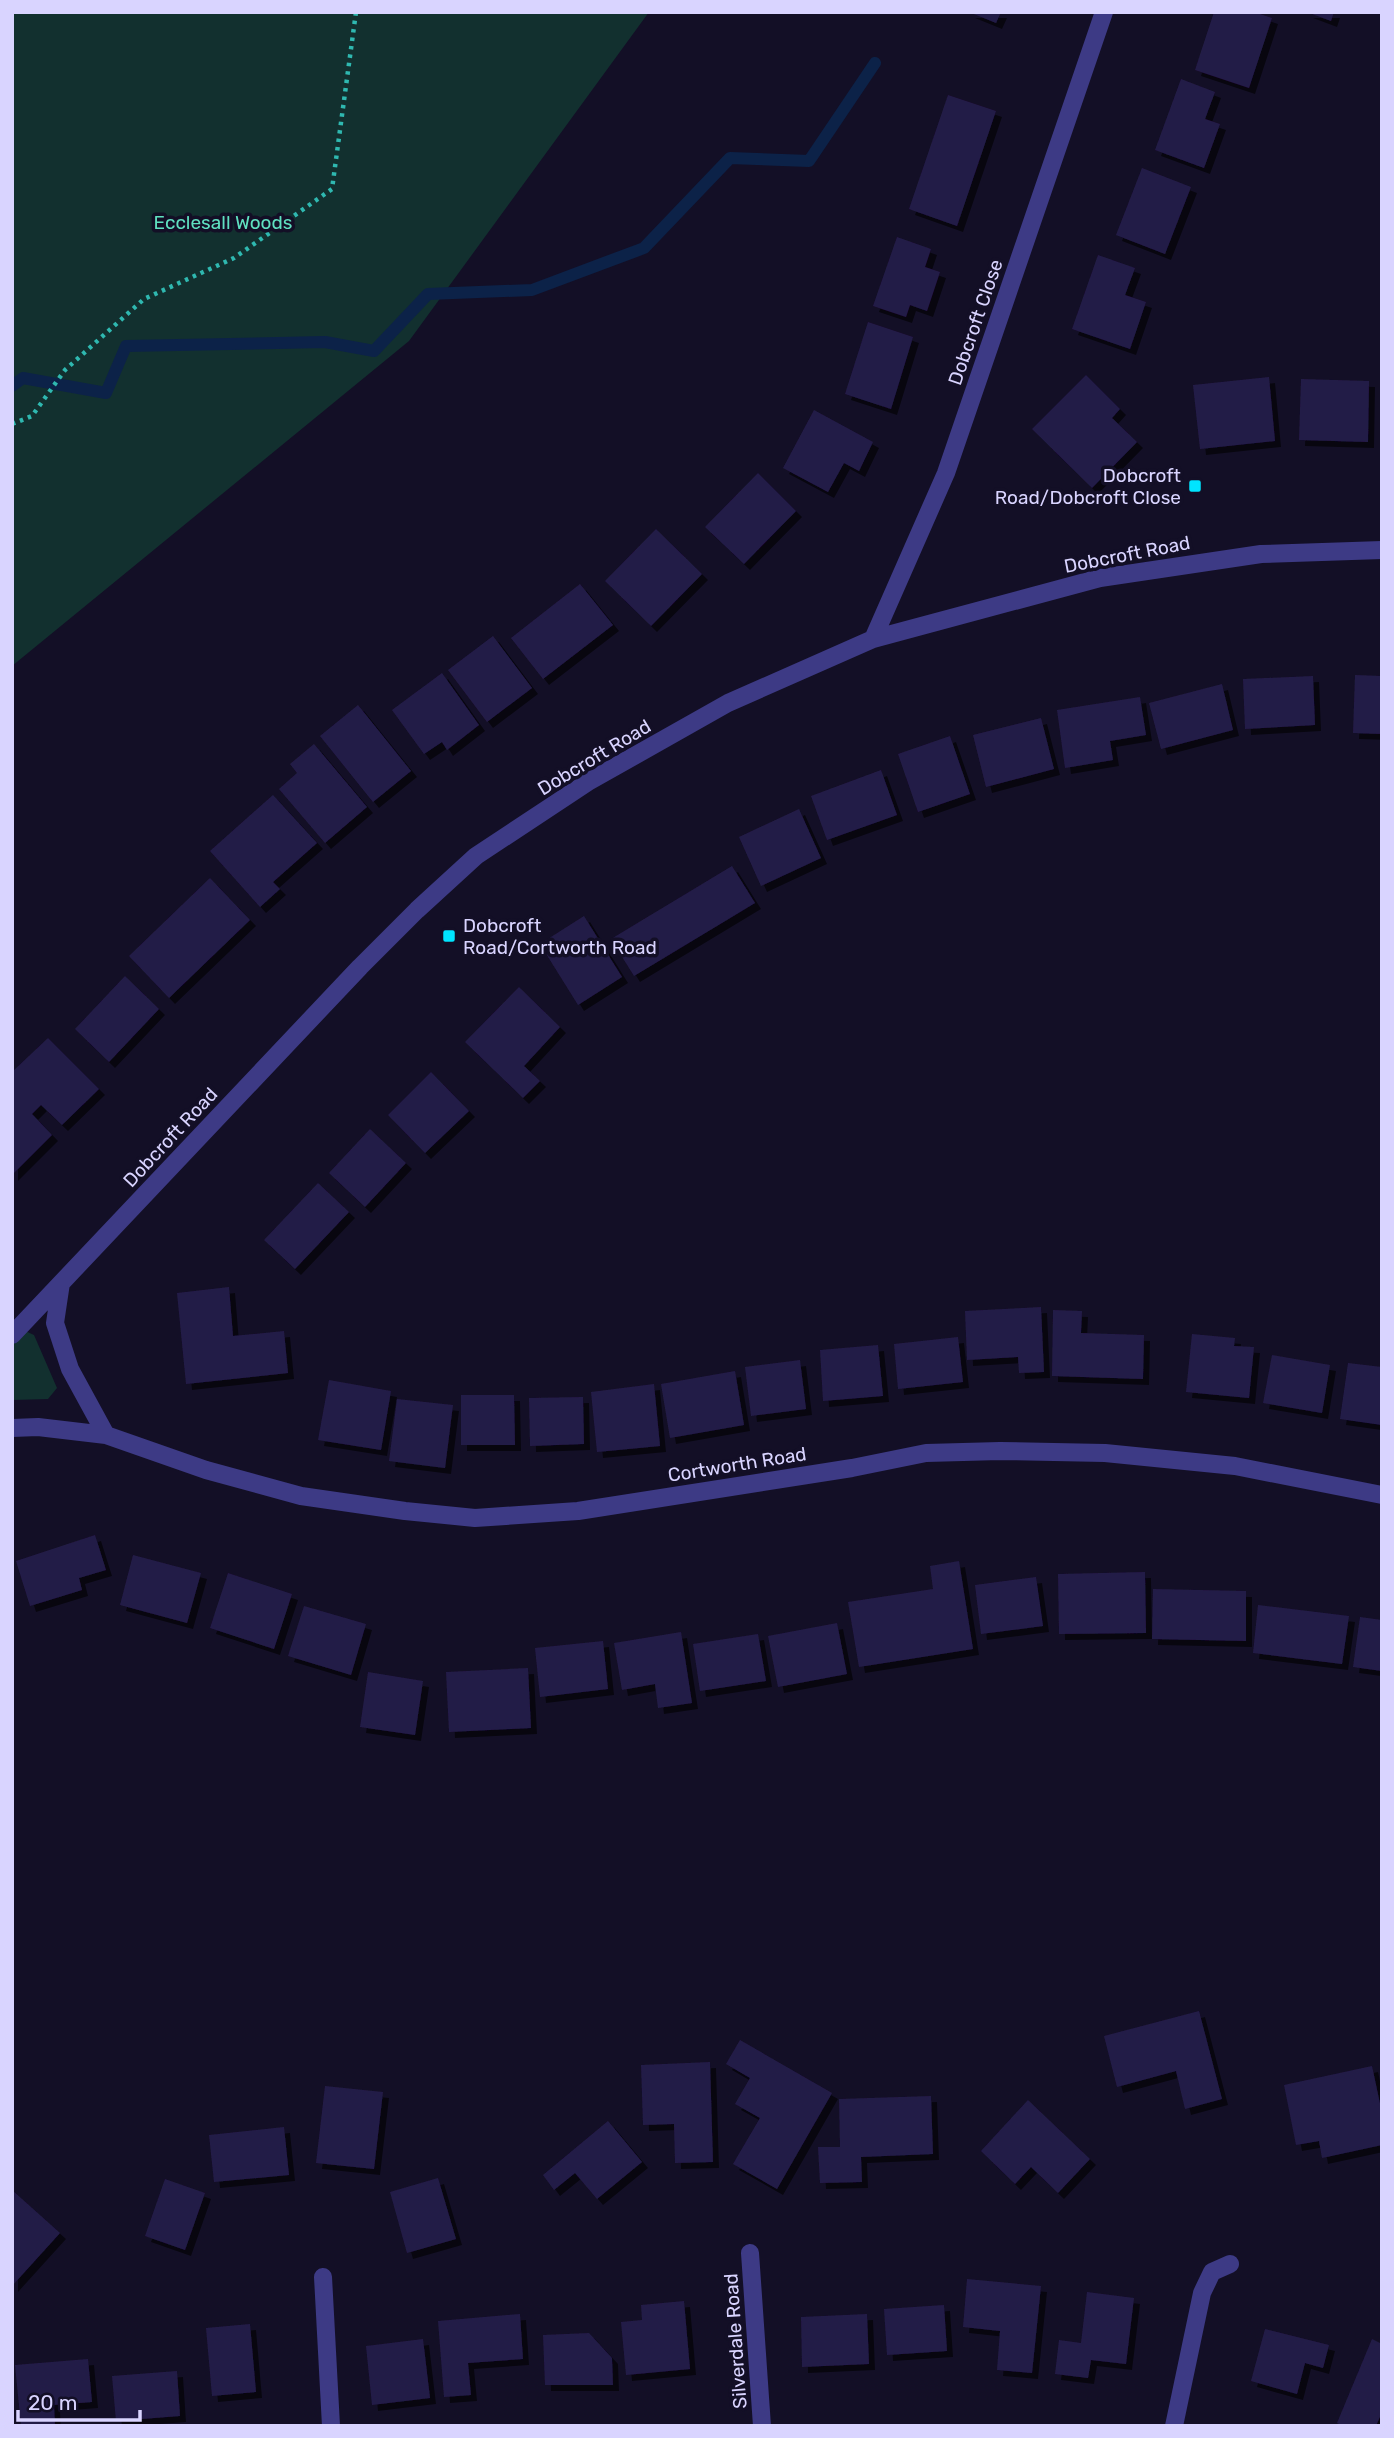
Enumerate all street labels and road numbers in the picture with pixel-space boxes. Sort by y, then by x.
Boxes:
street label: Dobcroft Close [943,256,1008,388]
street label: Dobcroft Road [1062,531,1192,578]
street label: Dobcroft Road [533,715,655,800]
street label: Dobcroft Road [118,1083,222,1192]
street label: Cortworth Road [666,1442,808,1487]
street label: Silverdale Road [719,2273,752,2409]

